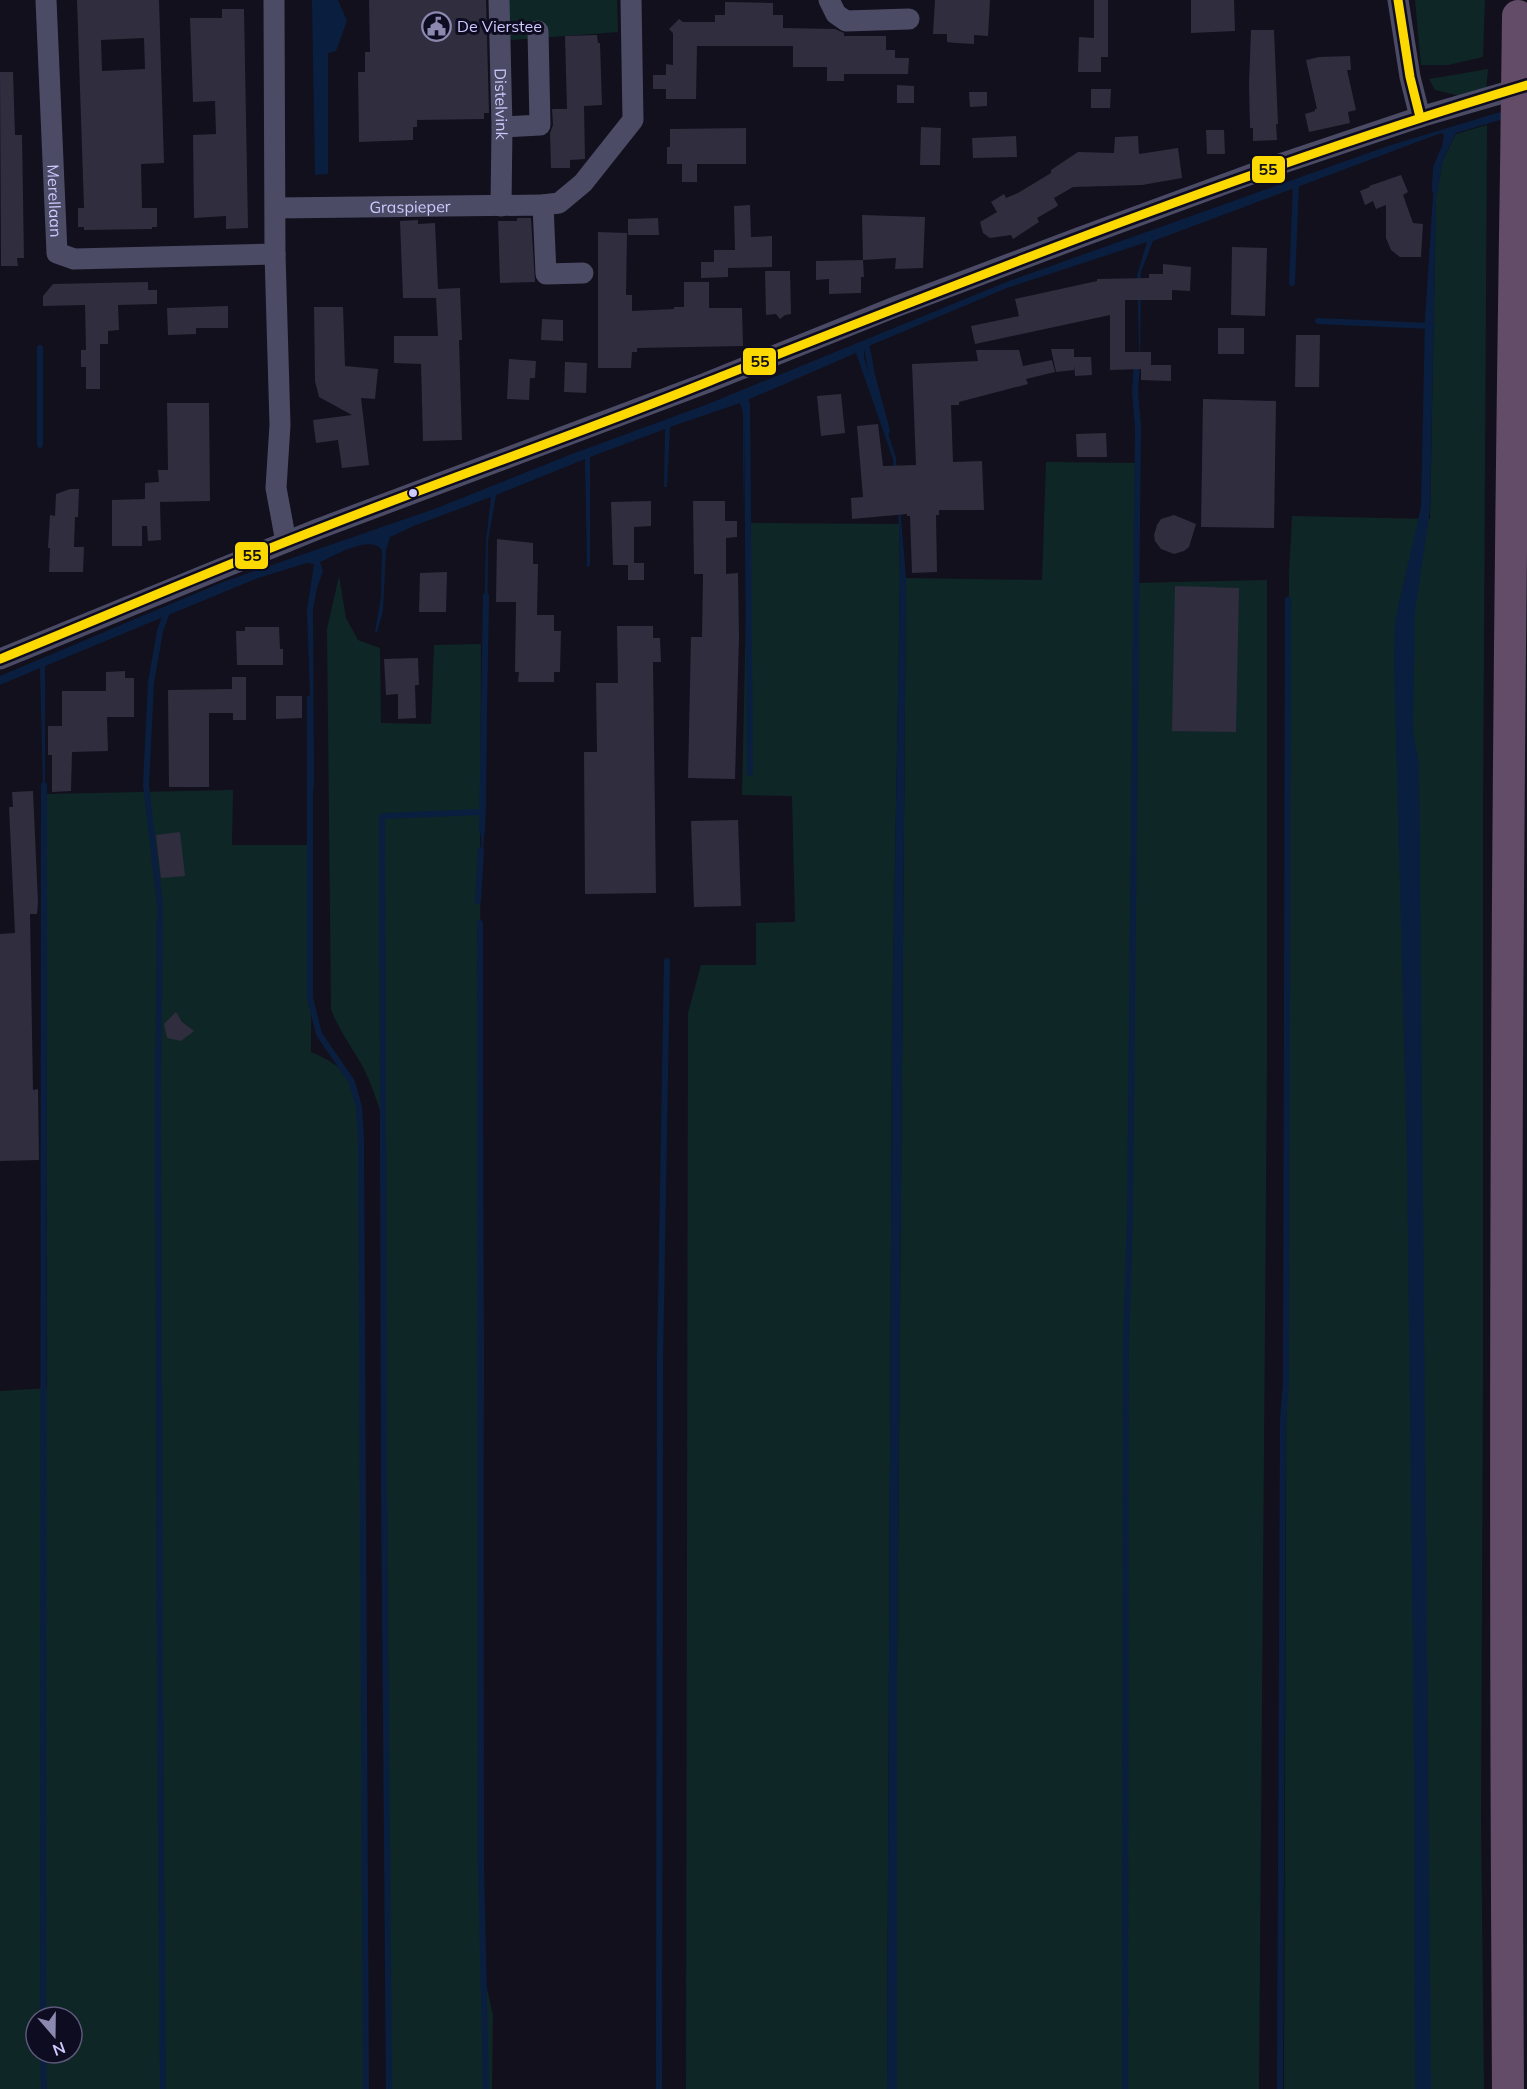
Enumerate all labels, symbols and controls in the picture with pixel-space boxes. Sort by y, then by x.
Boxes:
public building icon: De Vierstee [420,10,452,42]
place label: De Vierstee [457,16,542,36]
street label: Distelvink [491,68,512,141]
line badge: 55 [1251,155,1286,184]
text: 55 [1258,159,1278,179]
street label: Merellaan [43,164,66,238]
street label: Graspieper [369,196,451,217]
line badge: 55 [742,347,777,376]
text: 55 [750,351,770,371]
unlabelled marker [407,487,419,499]
line badge: 55 [234,541,269,570]
text: 55 [242,545,262,565]
north arrow [24,2005,84,2065]
text: N [50,2038,68,2061]

